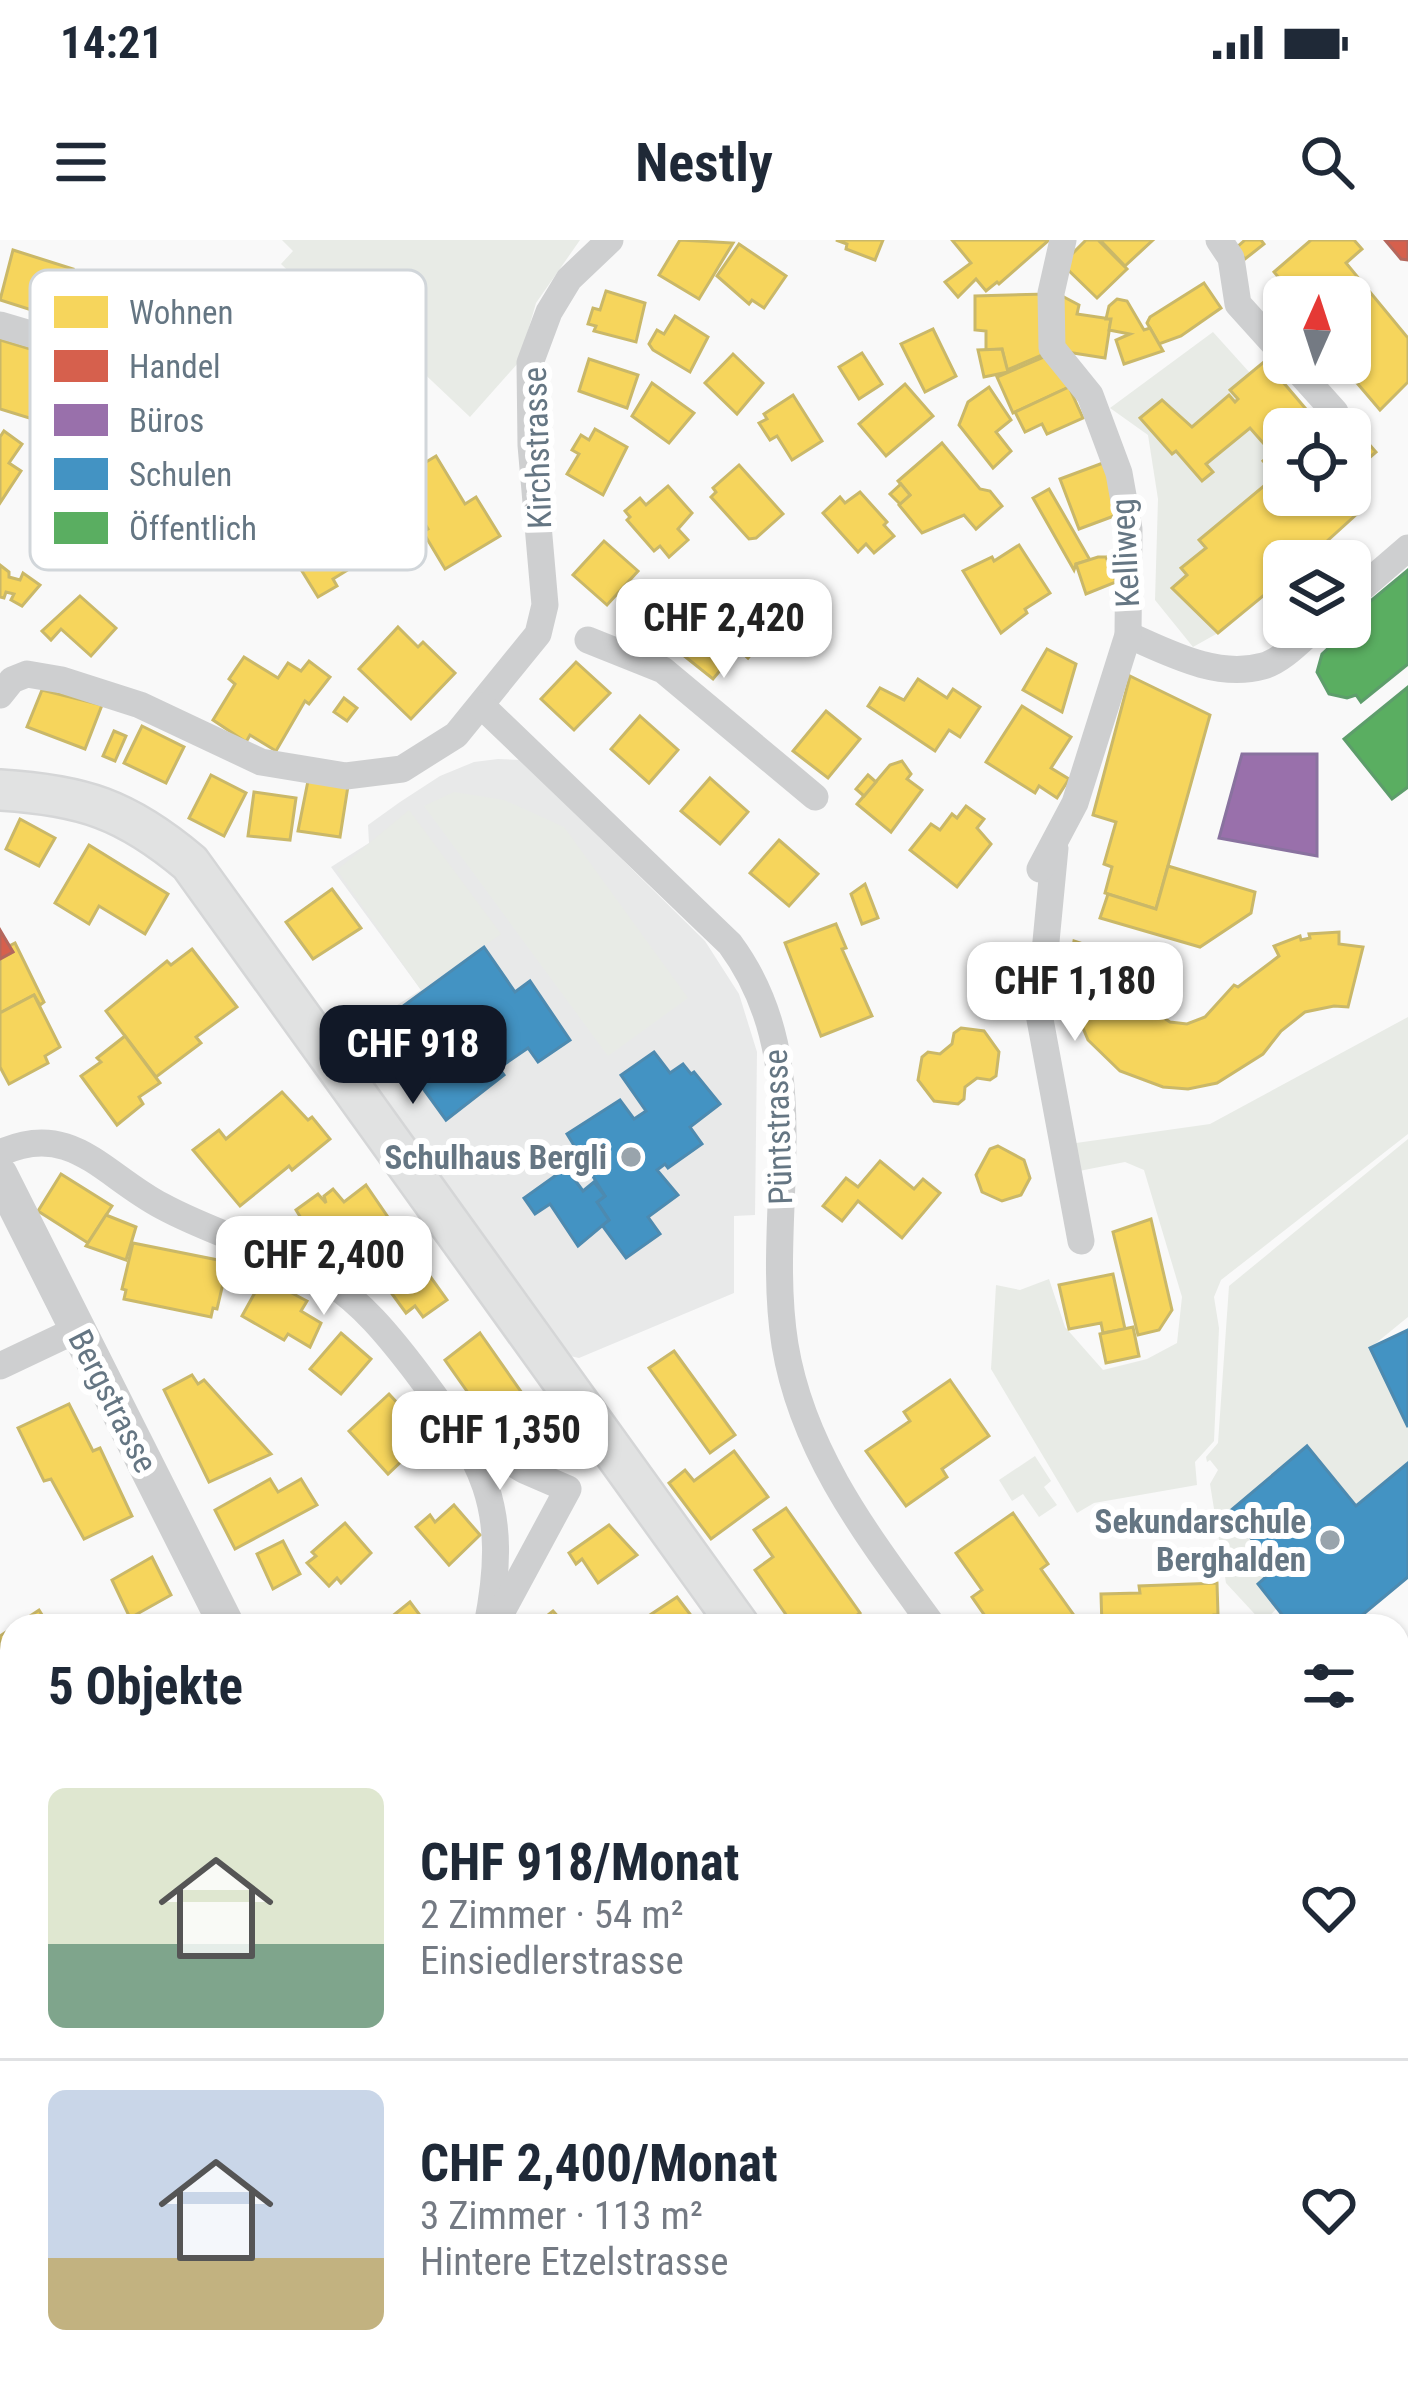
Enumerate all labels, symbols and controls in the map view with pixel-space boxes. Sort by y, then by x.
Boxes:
text: 14:21 [60,16,163,69]
icon: menu [48,129,114,195]
icon: search [1294,129,1360,195]
text: Nestly [635,131,773,194]
legend [30,270,426,570]
north arrow [1263,276,1371,384]
map controls [1263,276,1371,648]
text: Wohnen [129,293,234,332]
text: Handel [129,347,221,386]
street label: Kirchstrasse [515,366,559,530]
text: Büros [129,401,204,440]
button: locate [1263,408,1371,516]
text: Schulen [129,455,232,494]
street label: Kelliweg [1103,498,1147,608]
text: Öffentlich [129,509,257,548]
button: layers [1263,540,1371,648]
pin: CHF 2,420 [587,579,861,681]
text: CHF 2,420 [643,595,805,641]
pin: CHF 1,180 [938,942,1212,1044]
text: CHF 1,180 [994,958,1156,1004]
pin: CHF 918 [302,1005,524,1107]
text: CHF 918 [347,1021,479,1067]
street label: Püntstrasse [756,1049,800,1205]
place label: Schulhaus Bergli [384,1138,607,1177]
marker: Schulhaus Bergli [618,1144,644,1170]
pin: CHF 2,400 [187,1216,461,1318]
text: CHF 2,400 [243,1232,405,1278]
street label: Bergstrasse [60,1323,166,1479]
pin: CHF 1,350 [363,1391,637,1493]
text: CHF 1,350 [419,1407,581,1453]
place label: Sekundarschule Berghalden [1095,1502,1306,1579]
marker: Sekundarschule Berghalden [1317,1527,1343,1553]
icon: filters [1296,1653,1362,1719]
text: 5 Objekte [48,1657,243,1716]
text: CHF 918/Monat [420,1833,739,1892]
icon: home [144,1836,288,1980]
icon: heart [1296,1875,1362,1941]
text: 2 Zimmer · 54 m² [420,1892,684,1938]
text: Einsiedlerstrasse [420,1938,684,1984]
text: CHF 2,400/Monat [420,2134,778,2193]
icon: home [144,2138,288,2282]
icon: heart [1296,2177,1362,2243]
text: 3 Zimmer · 113 m² [420,2193,703,2239]
text: Hintere Etzelstrasse [420,2239,729,2285]

